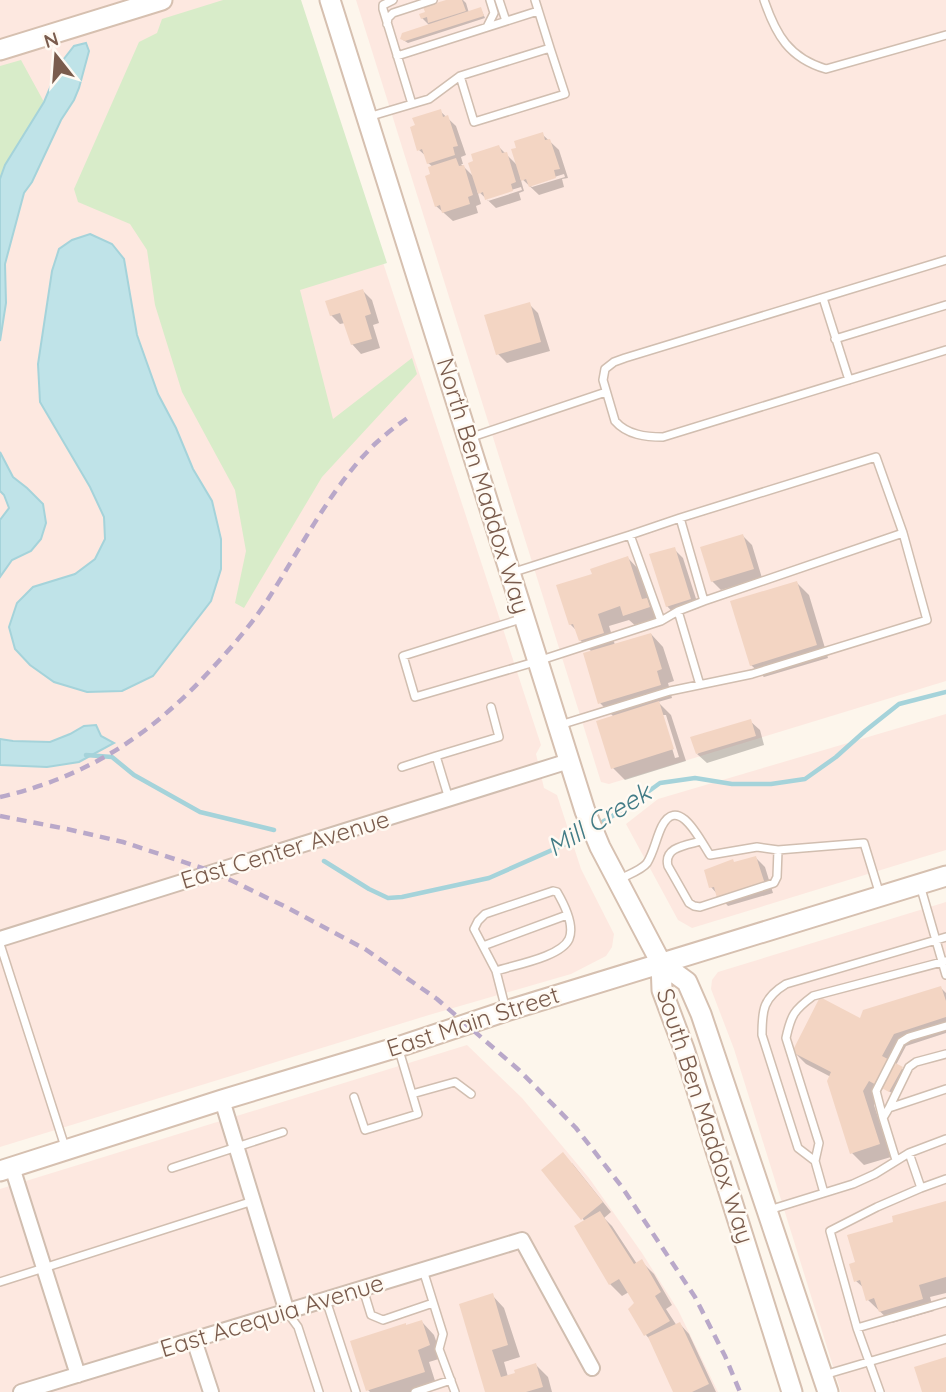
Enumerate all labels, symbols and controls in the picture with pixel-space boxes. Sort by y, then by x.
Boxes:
north arrow [21,21,91,91]
text: N [41,26,61,53]
street label: North Ben Maddox Way [431,354,537,617]
water label: Mill Creek [541,775,659,864]
street label: East Center Avenue [177,803,393,895]
street label: East Main Street [383,979,563,1063]
street label: South Ben Maddox Way [650,984,761,1247]
street label: East Acequia Avenue [156,1267,387,1363]

